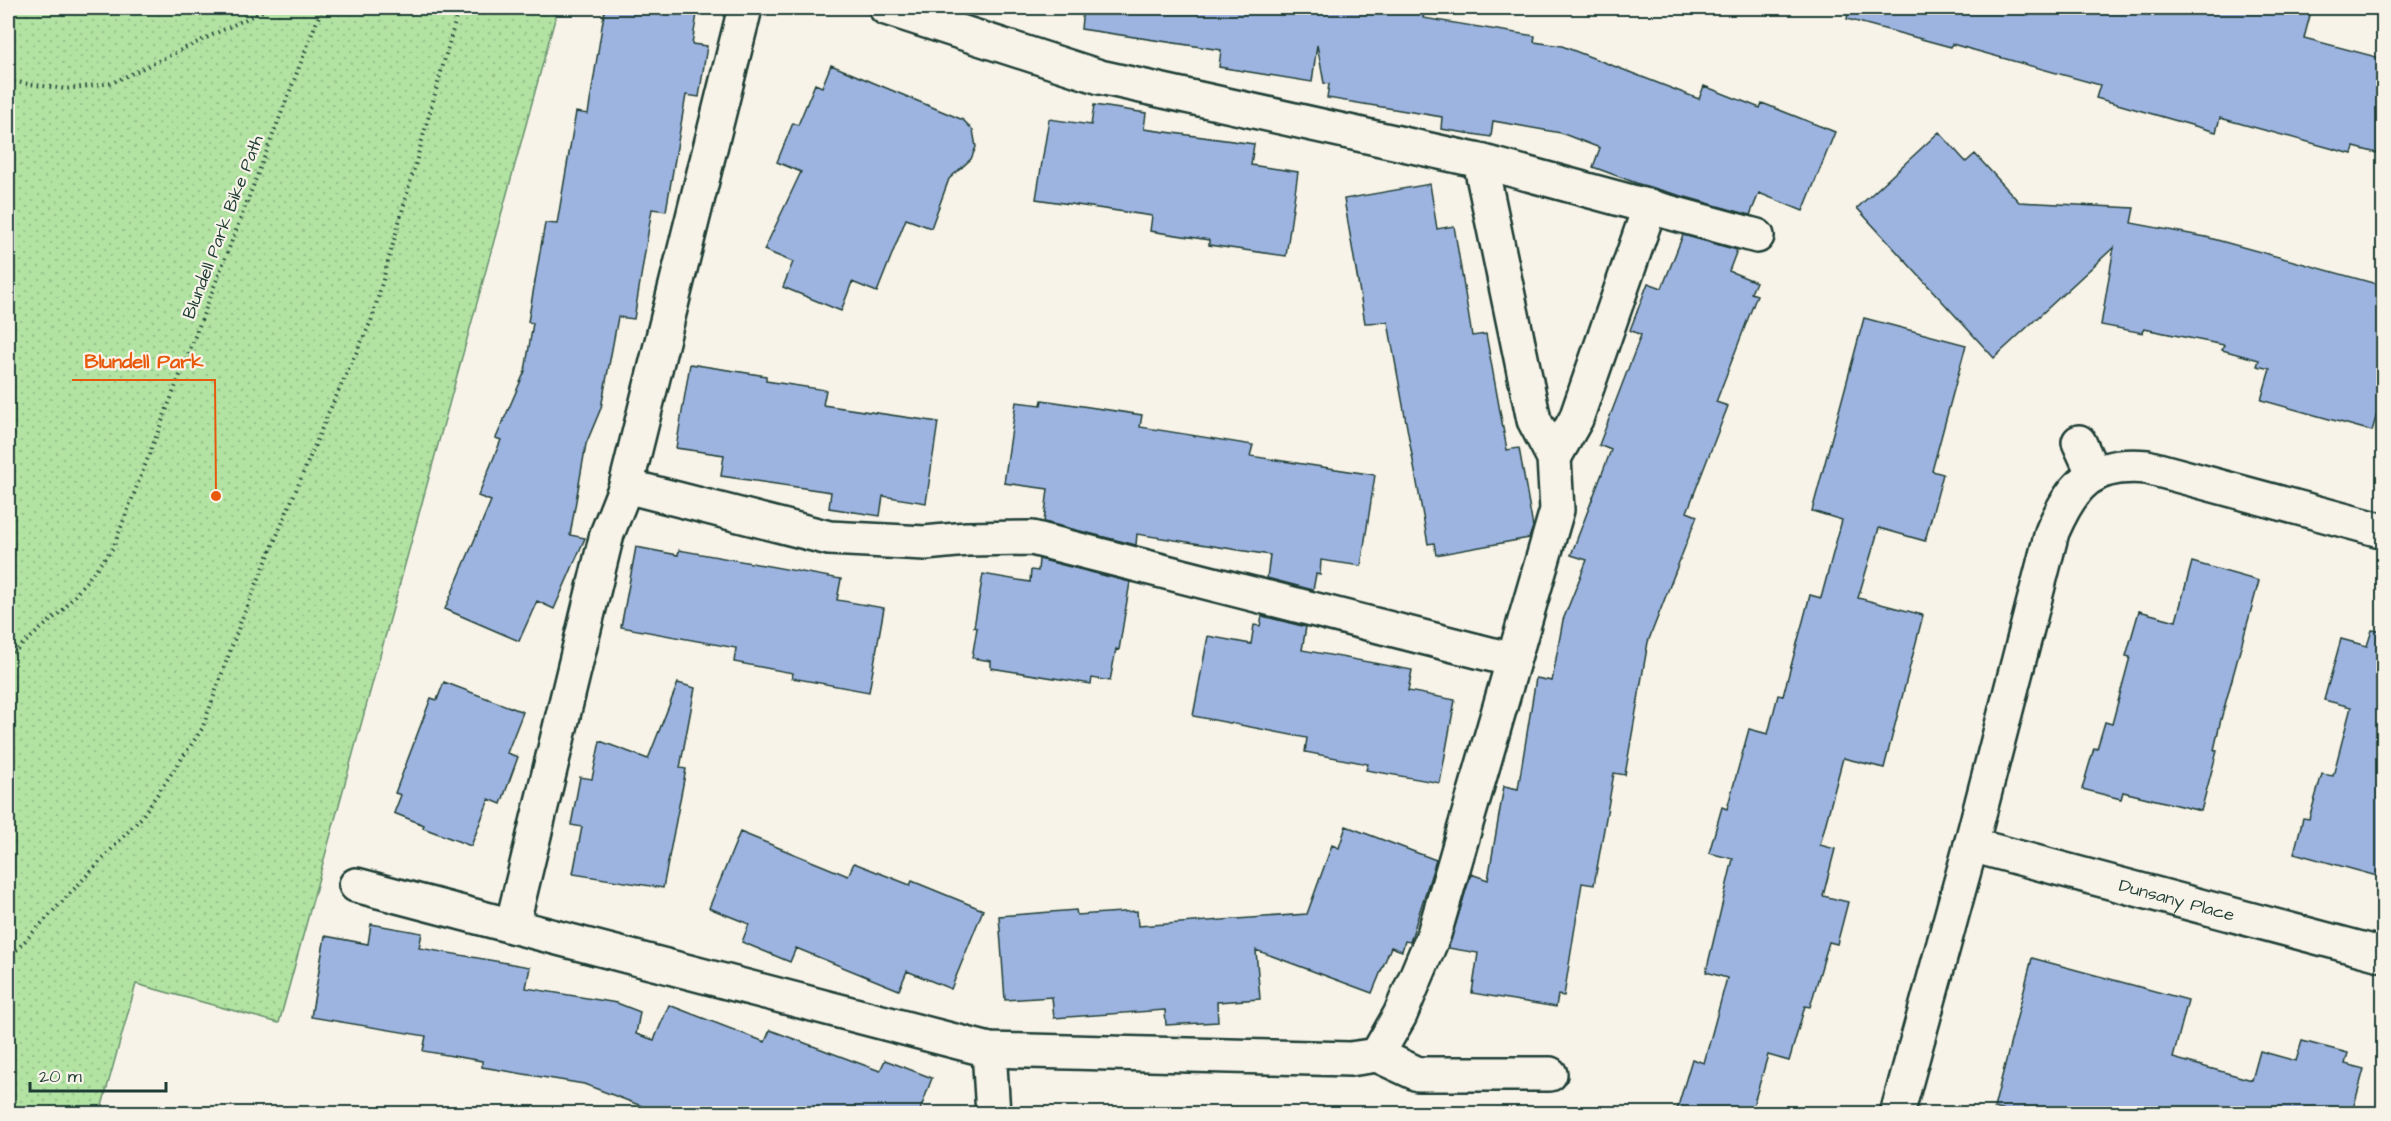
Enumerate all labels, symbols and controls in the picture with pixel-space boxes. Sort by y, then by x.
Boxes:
street label: Blundell Park Bike Path [176,132,270,322]
callout: Blundell Park [72,342,215,380]
text: Blundell Park [84,348,204,376]
street label: Dunsany Place [2116,872,2238,927]
scale bar [30,1055,166,1093]
text: 20 m [39,1064,82,1089]

